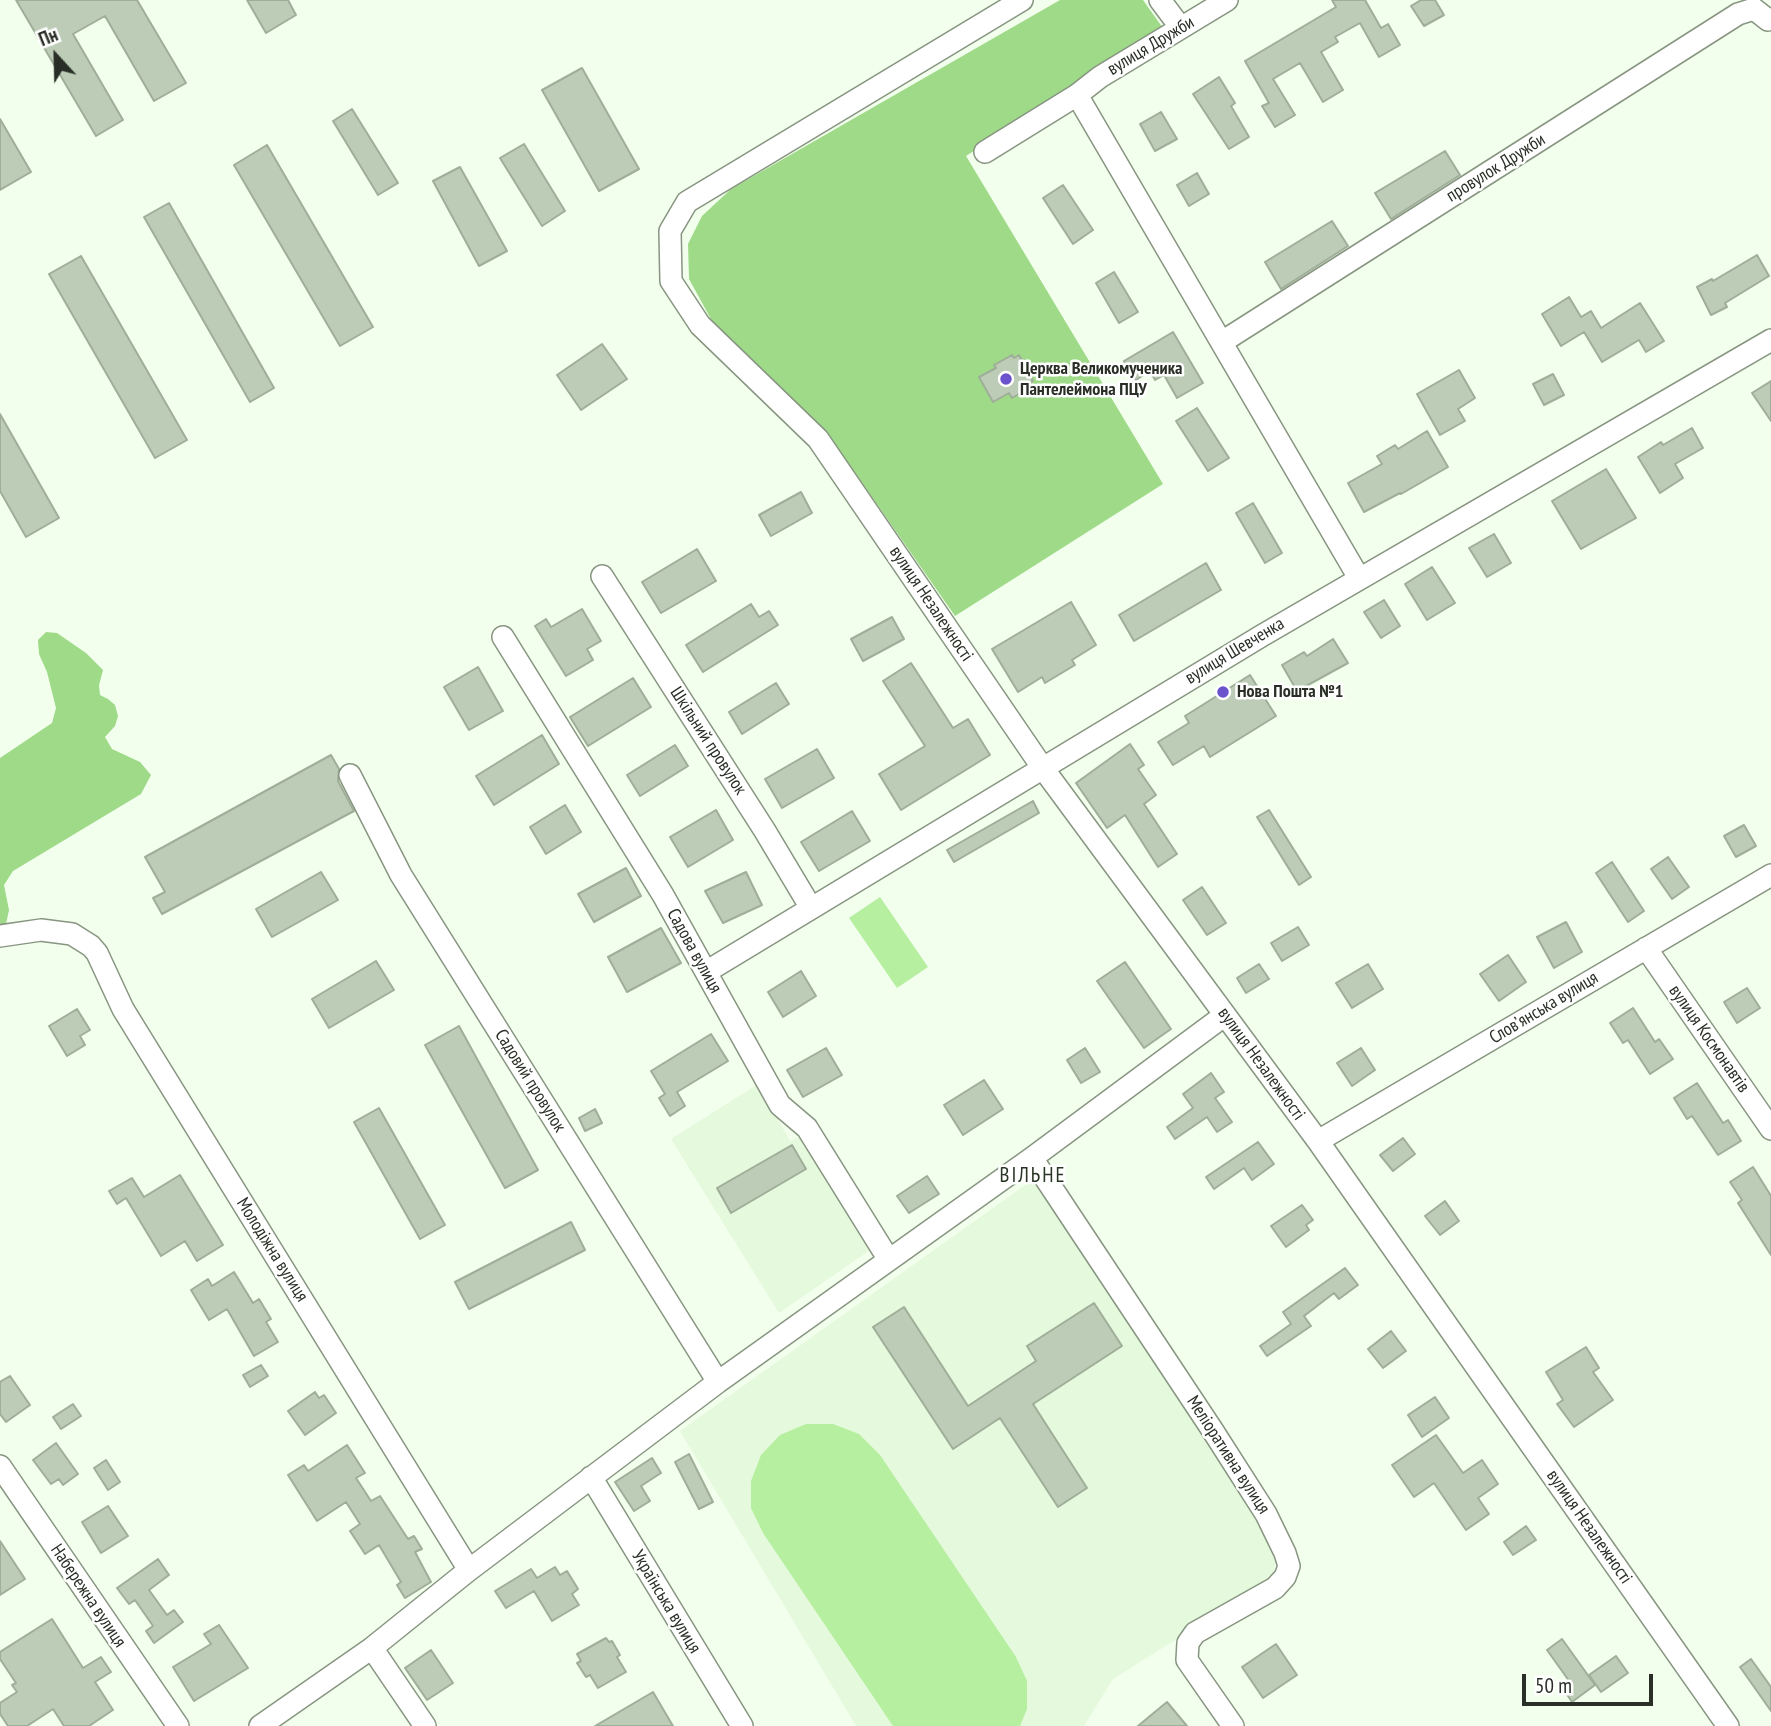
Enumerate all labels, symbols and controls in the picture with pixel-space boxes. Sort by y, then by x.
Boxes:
street label: вулиця Дружби [1104,12,1198,80]
north arrow [21,21,91,91]
text: Пн [35,22,61,51]
street label: провулок Дружби [1443,129,1549,207]
place label: Церква Великомученика Пантелеймона ПЦУ [1020,358,1182,400]
marker: Церква Великомученика Пантелеймона ПЦУ [998,371,1014,387]
street label: вулиця Незалежності [885,542,977,666]
street label: вулиця Шевченка [1182,613,1288,689]
place label: Нова Пошта №1 [1237,681,1343,703]
street label: Шкільний провулок [665,683,751,799]
marker: Нова Пошта №1 [1215,684,1231,700]
street label: Садова вулиця [662,905,726,997]
street label: Словʼянська вулиця [1486,967,1602,1049]
street label: вулиця Космонавтів [1664,981,1754,1097]
street label: вулиця Незалежності [1213,1003,1309,1125]
street label: Садовий провулок [490,1026,570,1136]
district label: ВІЛЬНЕ [1000,1163,1066,1189]
street label: Молодіжна вулиця [231,1194,313,1306]
street label: Меліоративна вулиця [1182,1392,1274,1518]
street label: вулиця Незалежності [1542,1466,1636,1588]
street label: Набережна вулиця [46,1540,130,1652]
street label: Українська вулиця [627,1547,705,1657]
scale bar [1526,1660,1657,1704]
text: 50 m [1535,1672,1572,1699]

